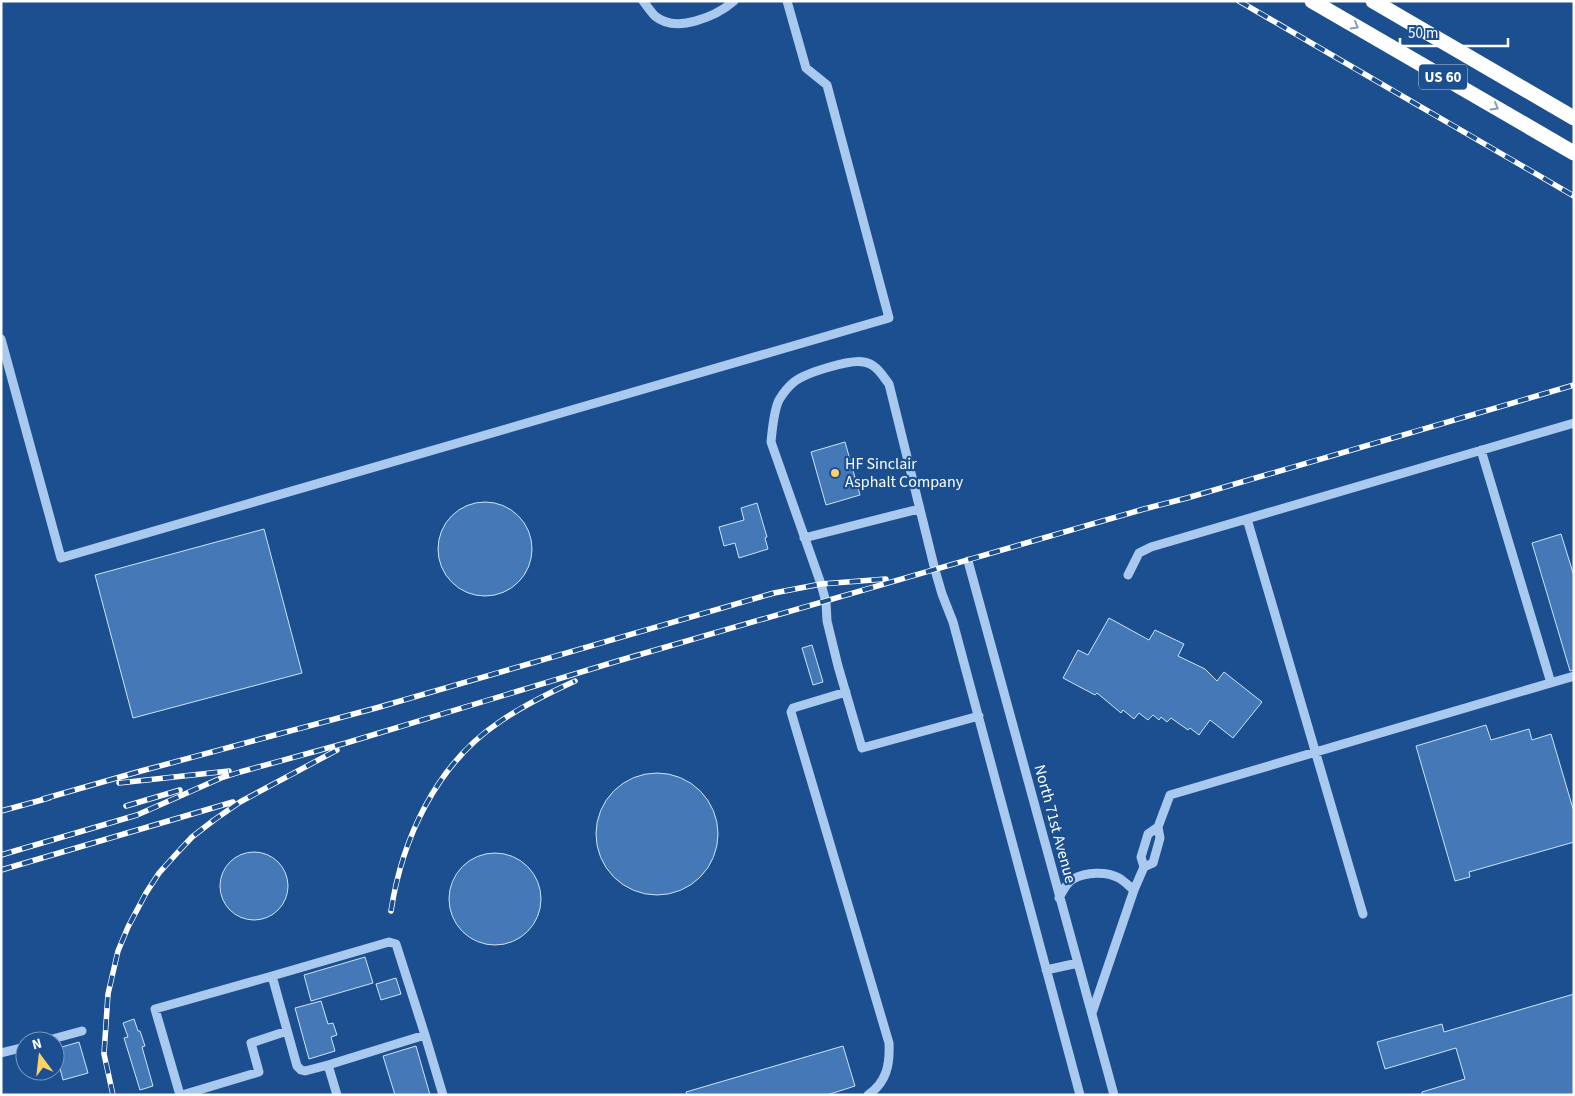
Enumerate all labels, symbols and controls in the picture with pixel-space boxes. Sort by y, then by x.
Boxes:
scale bar [1400,15,1508,47]
one-way arrow [1349,19,1358,29]
text: 50 m [1408,23,1438,44]
road number: US 60 [1419,64,1467,90]
one-way arrow [1490,101,1499,111]
place label: HF Sinclair Asphalt Company [845,453,964,493]
marker: HF Sinclair Asphalt Company [829,467,841,479]
street label: North 71st Avenue [1029,762,1081,886]
north arrow [15,1031,65,1081]
text: N [30,1034,44,1055]

